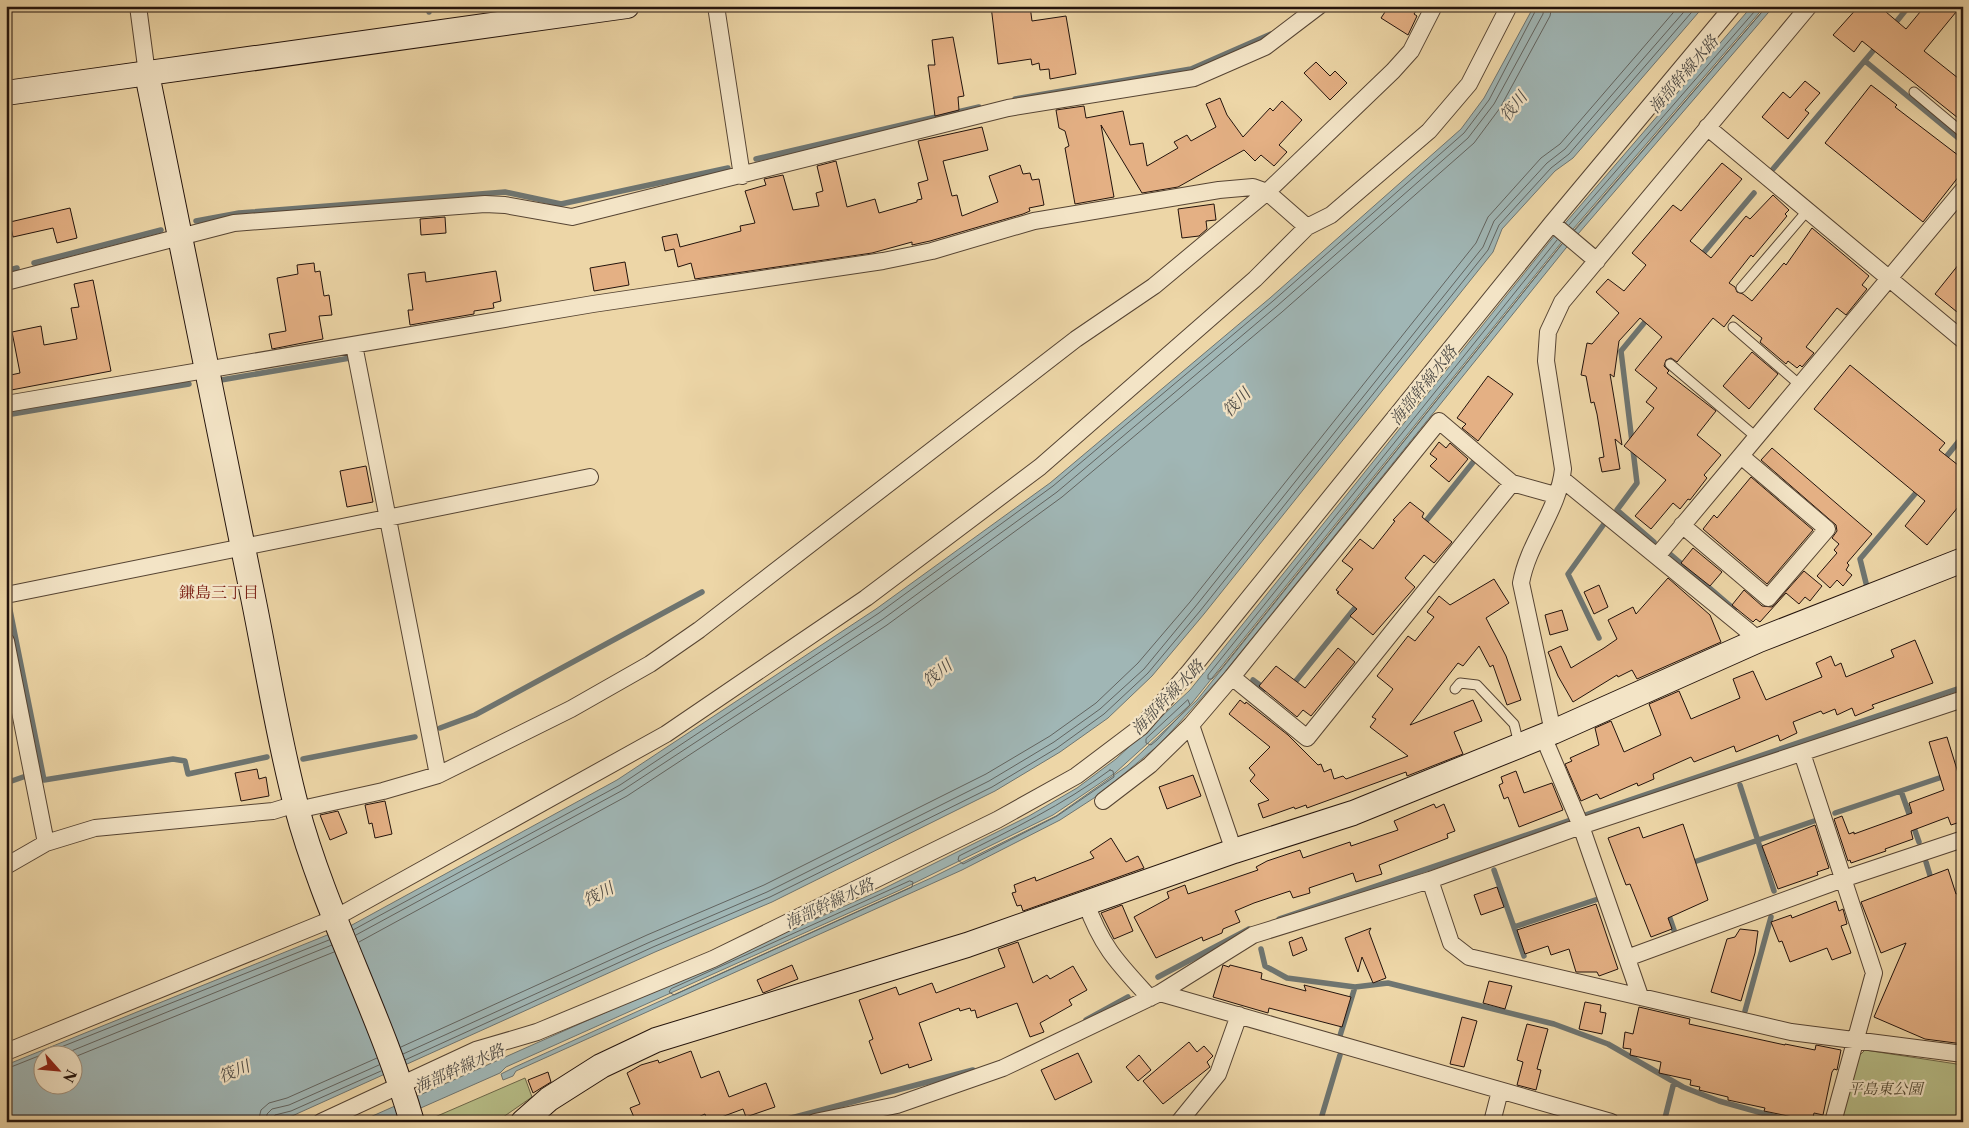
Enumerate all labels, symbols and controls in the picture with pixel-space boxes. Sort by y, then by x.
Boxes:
water label: 海部幹線水路 [1644,30,1723,117]
water label: 筏川 [1495,86,1532,125]
water label: 海部幹線水路 [1385,341,1462,429]
water label: 筏川 [1218,382,1256,420]
district label: 鎌島三丁目 [179,582,259,602]
water label: 筏川 [918,654,957,691]
water label: 海部幹線水路 [1126,655,1208,738]
water label: 海部幹線水路 [781,873,878,932]
water label: 筏川 [579,877,619,910]
water label: 海部幹線水路 [411,1039,508,1097]
north arrow [32,1046,82,1096]
water label: 筏川 [215,1055,254,1086]
text: N [59,1066,80,1085]
park label: 平島東公園 [1847,1079,1925,1098]

